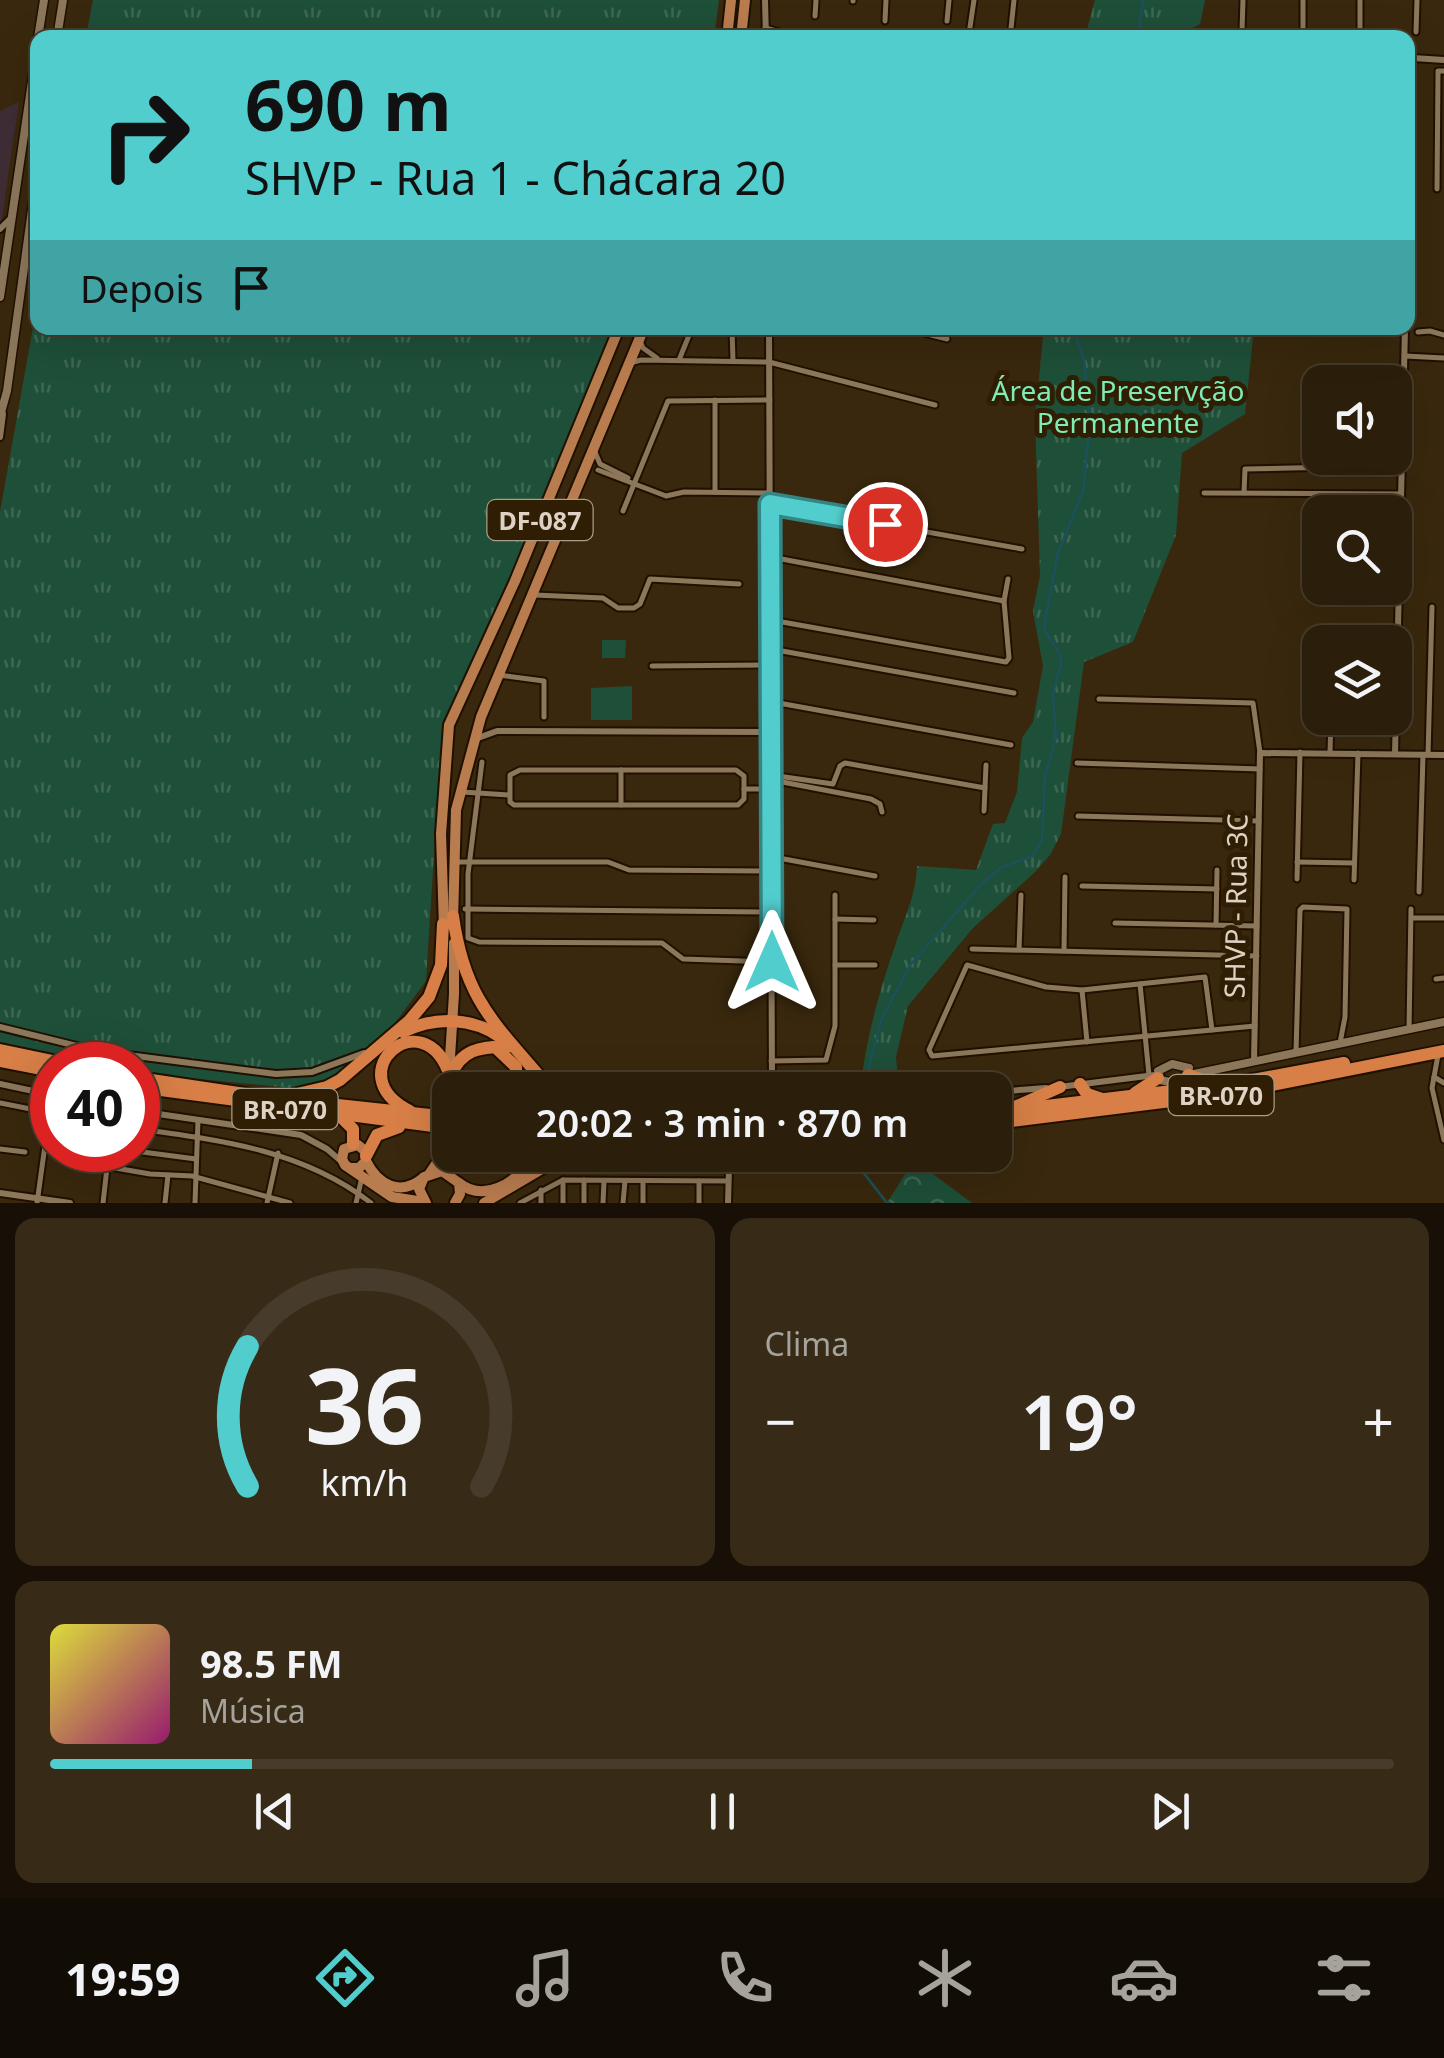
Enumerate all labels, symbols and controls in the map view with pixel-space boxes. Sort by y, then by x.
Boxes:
text: 690 m [245,56,452,152]
icon: right [80,70,210,200]
text: SHVP - Rua 1 - Chácara 20 [245,147,786,208]
icon: arrive [224,260,279,315]
text: Depois [80,262,204,314]
map controls [1302,365,1412,735]
button: sound [1302,365,1412,475]
park label: Área de Preservção Permanente [992,371,1244,441]
pin [843,482,928,567]
button: search [1302,495,1412,605]
icon: arrive [858,497,913,552]
road number: DF-087 [488,500,592,540]
button: layers [1302,625,1412,735]
street label: SHVP - Rua 3C [1214,813,1256,999]
position arrow [720,910,824,1014]
speed limit sign: 40 [30,1042,160,1172]
road number: BR-070 [1168,1075,1274,1115]
road number: BR-070 [232,1089,338,1129]
text: 20:02 · 3 min · 870 m [536,1096,908,1148]
text: Clima [765,1322,849,1365]
text: 36 [305,1333,424,1474]
text: 19° [1020,1370,1138,1472]
text: − [765,1383,796,1458]
text: + [1363,1383,1394,1458]
text: km/h [321,1458,409,1506]
text: 98.5 FM [200,1637,342,1689]
text: Música [200,1689,306,1732]
icon: previous [247,1784,302,1839]
icon: pause [695,1784,750,1839]
icon: next [1143,1784,1198,1839]
icon: directions [310,1943,380,2013]
icon: music [510,1943,580,2013]
icon: phone [710,1943,780,2013]
icon: climate [910,1943,980,2013]
icon: car [1109,1943,1179,2013]
icon: filters [1309,1943,1379,2013]
text: 19:59 [65,1948,180,2009]

